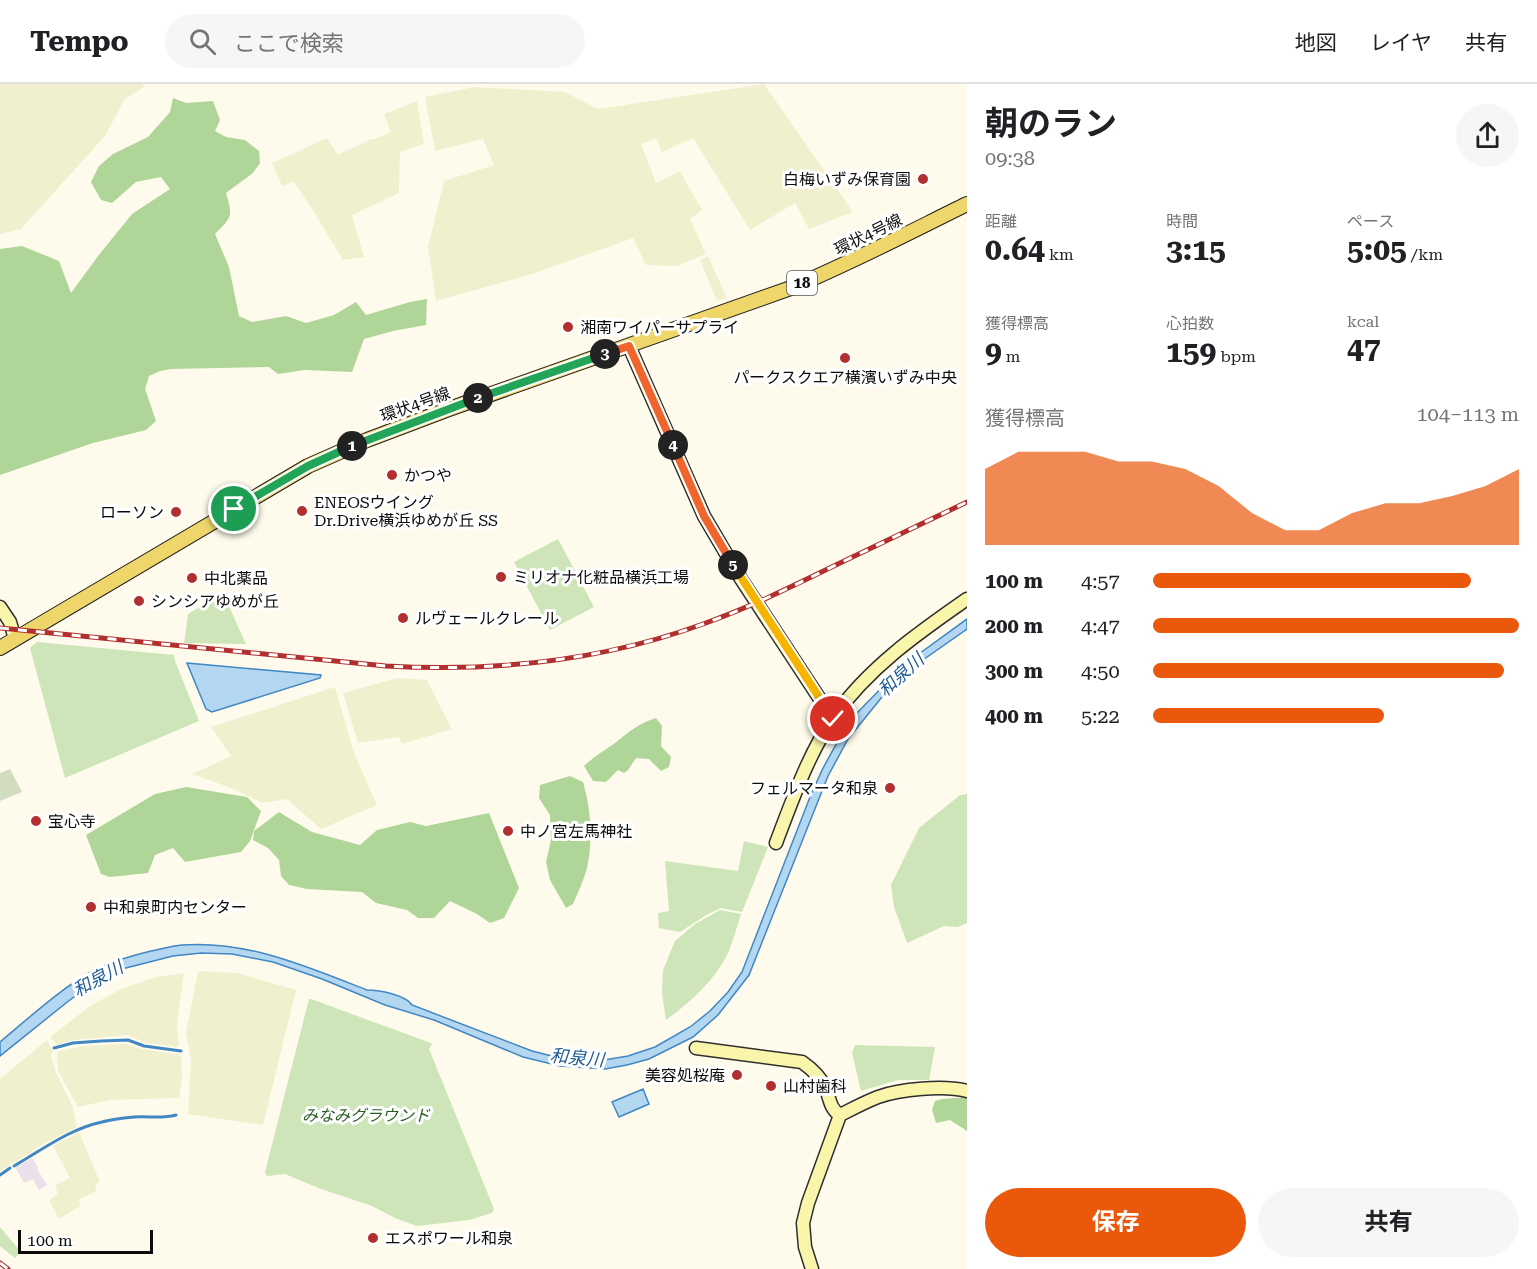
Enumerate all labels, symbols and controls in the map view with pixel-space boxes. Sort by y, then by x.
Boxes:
search box [165,14,585,68]
text: Tempo [30,25,129,58]
icon: search [186,25,219,58]
text: ここで検索 [234,31,344,56]
text: 地図 [1295,31,1337,55]
text: レイヤ [1370,31,1432,55]
text: 共有 [1465,31,1507,55]
text: 朝のラン [985,104,1117,143]
button: share [1456,104,1519,167]
text: 09:38 [985,146,1035,170]
place label: 白梅いずみ保育園 [783,170,911,189]
marker: 白梅いずみ保育園 [916,172,930,186]
street label: 環状4号線 [831,210,905,259]
text: 距離 [985,212,1017,231]
text: 時間 [1166,212,1198,231]
text: ペース [1347,212,1394,231]
text: 0.64 [985,232,1045,267]
text: 3:15 [1166,232,1226,267]
text: 5:05 [1347,232,1407,267]
text: km [1045,245,1074,264]
text: /km [1407,245,1443,264]
road number: 18 [787,271,817,295]
text: kcal [1347,312,1379,331]
text: 獲得標高 [985,314,1049,333]
text: 心拍数 [1166,314,1214,333]
place label: 湘南ワイパーサプライ [580,318,739,337]
marker: 湘南ワイパーサプライ [561,320,575,334]
text: 47 [1347,331,1381,366]
text: 9 [985,334,1002,369]
text: 159 [1166,334,1216,369]
pin: 3 [590,339,620,369]
text: 3 [601,344,609,363]
text: m [1002,347,1020,366]
text: bpm [1216,347,1256,366]
marker: パークスクエア横濱いずみ中央 [838,351,852,365]
place label: パークスクエア横濱いずみ中央 [733,368,957,387]
street label: 環状4号線 [378,383,453,426]
pin: 2 [463,383,493,413]
text: 2 [474,388,482,407]
text: 104–113 m [1416,402,1519,426]
text: 獲得標高 [985,406,1065,430]
pin: 4 [658,430,688,460]
pin: 1 [337,431,367,461]
text: 4 [669,435,677,454]
text: 1 [348,436,356,455]
place label: かつや [404,466,452,485]
marker: かつや [385,468,399,482]
pin [208,483,259,534]
icon: arrive [217,492,250,525]
place label: ENEOSウイング Dr.Drive横浜ゆめが丘 SS [314,493,498,530]
place label: ローソン [100,503,164,522]
marker: ENEOSウイング Dr.Drive横浜ゆめが丘 SS [295,504,309,518]
marker: ローソン [169,505,183,519]
pin: 5 [718,550,748,580]
text: 5 [729,555,737,574]
place label: ミリオナ化粧品横浜工場 [513,568,689,587]
place label: 中北薬品 [204,569,268,588]
text: 100 m [985,569,1043,593]
text: 4:57 [1081,569,1120,593]
marker: ミリオナ化粧品横浜工場 [494,570,508,584]
marker: 中北薬品 [185,571,199,585]
place label: シンシアゆめが丘 [151,592,279,611]
marker: シンシアゆめが丘 [132,594,146,608]
place label: ルヴェールクレール [415,609,559,628]
marker: ルヴェールクレール [396,611,410,625]
text: 200 m [985,614,1043,638]
text: 4:47 [1081,614,1120,638]
water label: 和泉川 [874,647,929,700]
text: 300 m [985,659,1043,683]
text: 4:50 [1081,659,1120,683]
pin [807,693,858,744]
icon: check [816,702,849,735]
text: 400 m [985,704,1043,728]
text: 5:22 [1081,704,1120,728]
place label: フェルマータ和泉 [750,779,878,798]
marker: フェルマータ和泉 [883,781,897,795]
place label: 宝心寺 [48,812,96,831]
marker: 宝心寺 [29,814,43,828]
place label: 中ノ宮左馬神社 [520,822,632,841]
marker: 中ノ宮左馬神社 [501,824,515,838]
place label: 中和泉町内センター [103,898,247,917]
marker: 中和泉町内センター [84,900,98,914]
water label: 和泉川 [69,955,128,1001]
water label: 和泉川 [549,1045,607,1070]
place label: 美容処桜庵 [645,1066,725,1085]
marker: 美容処桜庵 [730,1068,744,1082]
place label: 山村歯科 [783,1077,847,1096]
marker: 山村歯科 [764,1079,778,1093]
park label: みなみグラウンド [302,1106,431,1125]
button: 保存 [985,1188,1246,1257]
button: 共有 [1258,1188,1519,1257]
scale bar [18,1227,153,1254]
place label: エスポワール和泉 [385,1229,513,1248]
text: 100 m [27,1231,73,1250]
marker: エスポワール和泉 [366,1231,380,1245]

